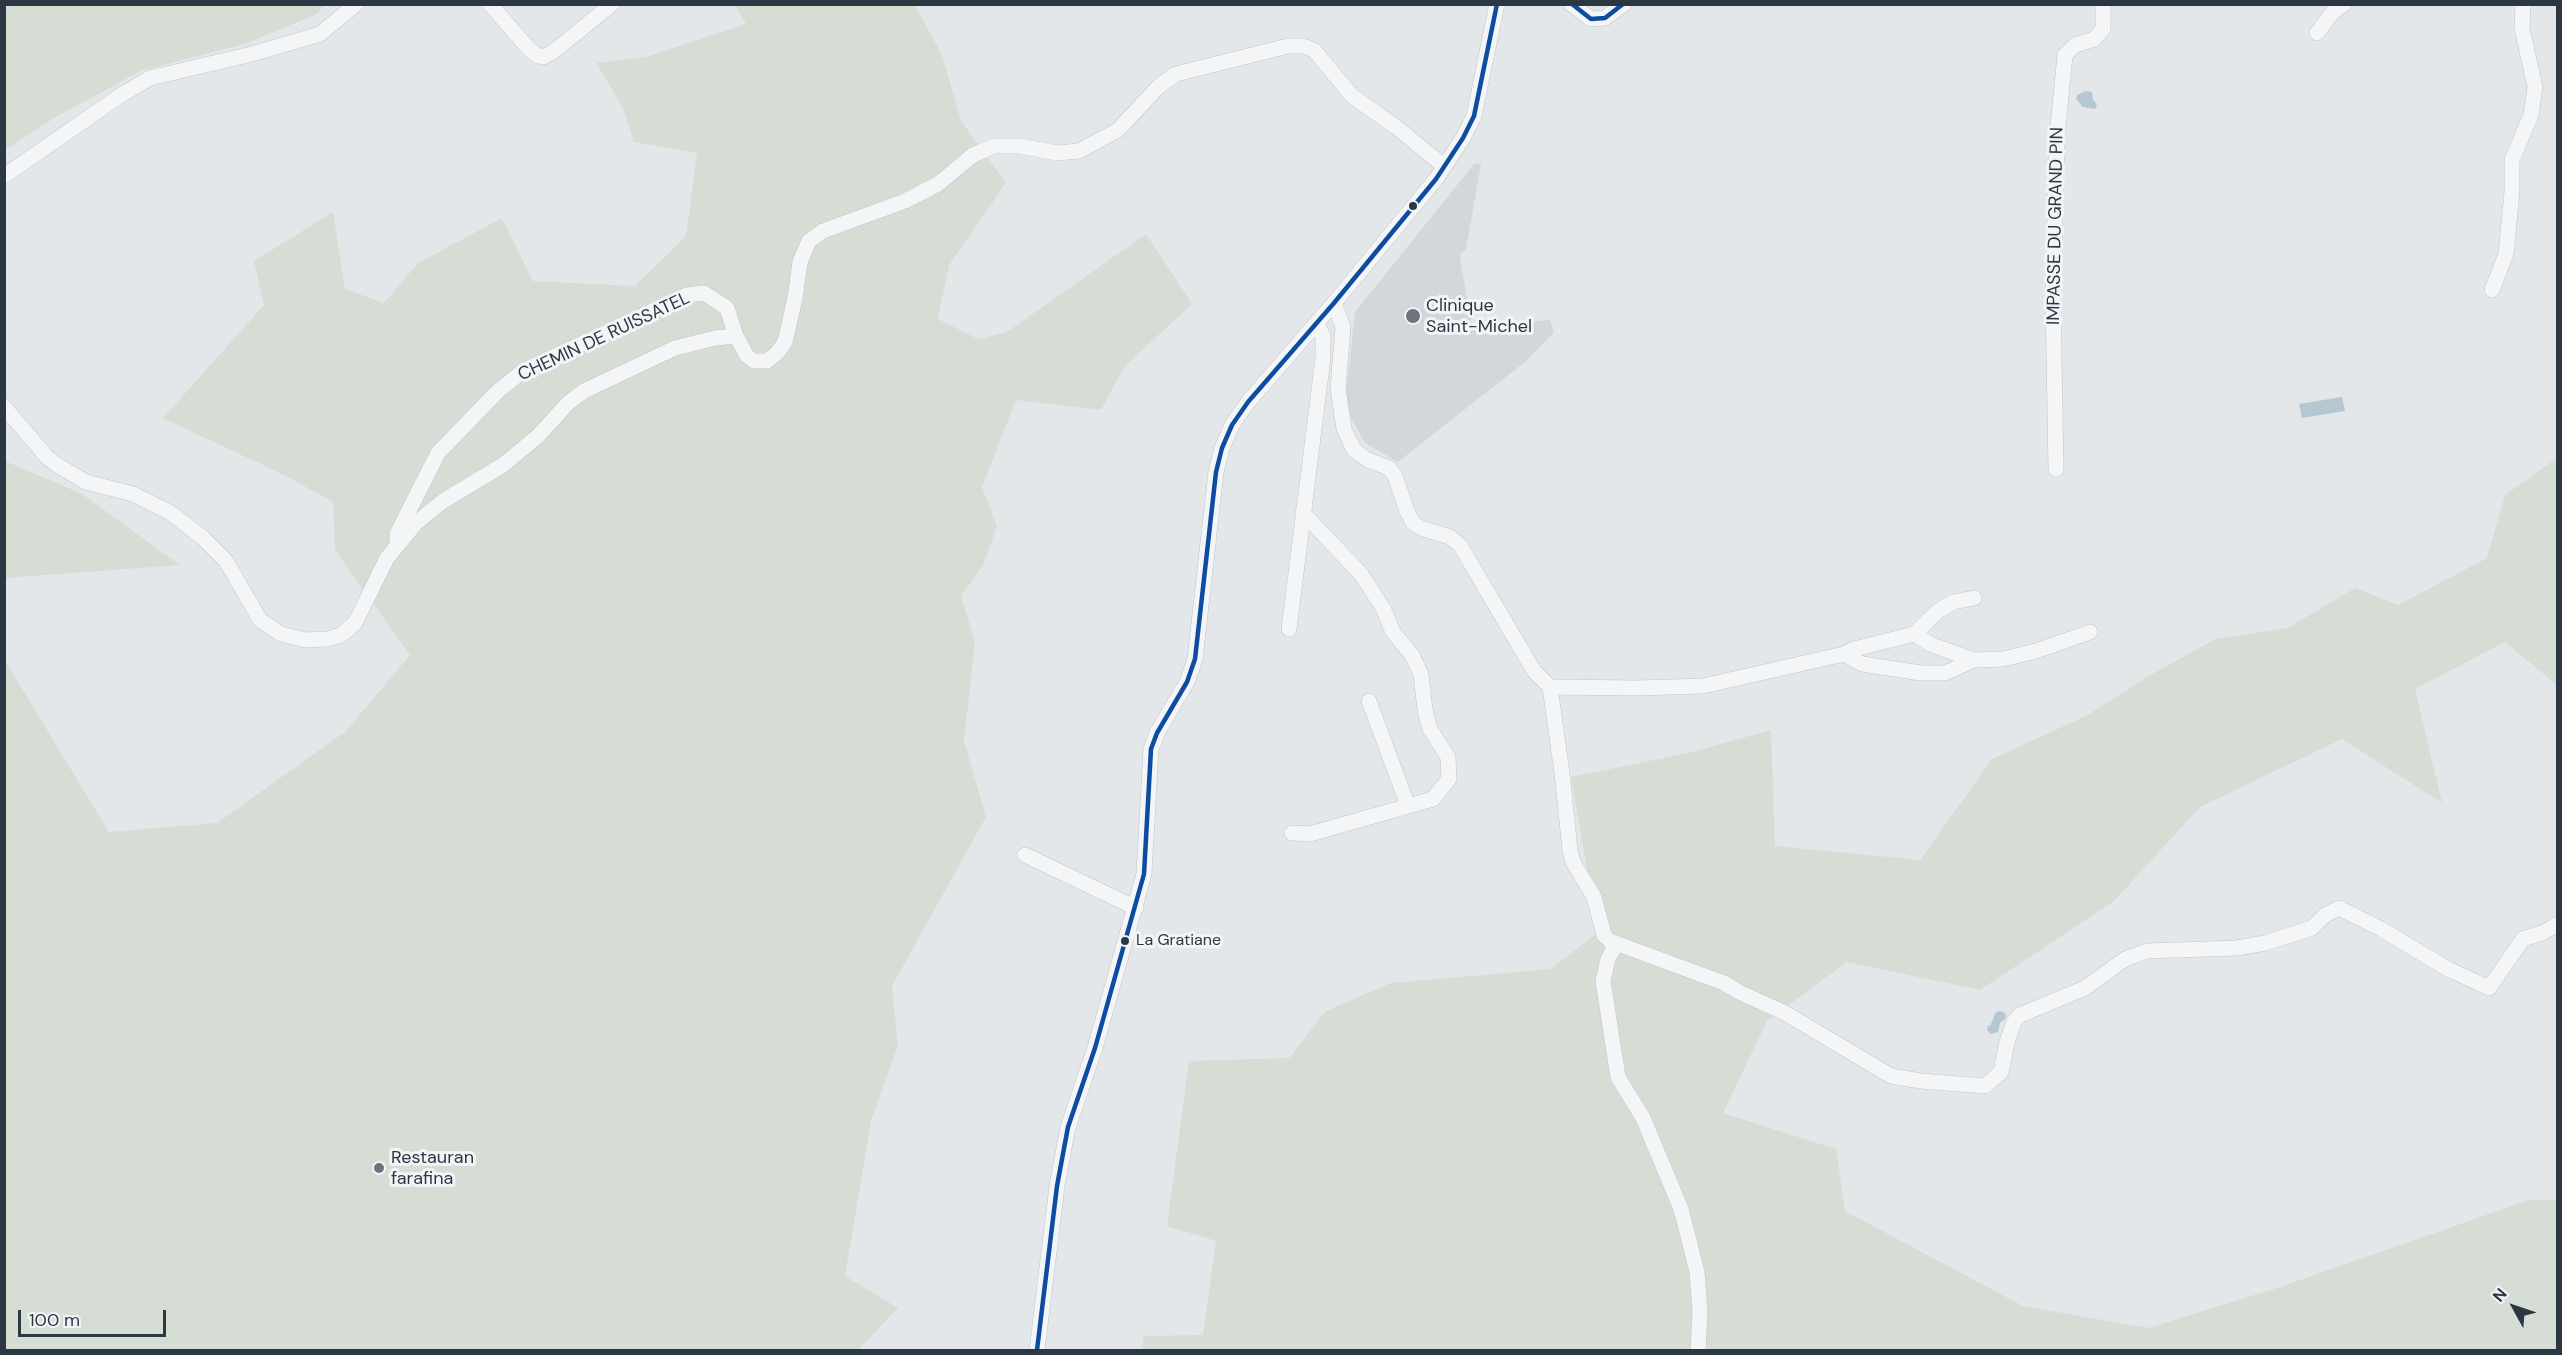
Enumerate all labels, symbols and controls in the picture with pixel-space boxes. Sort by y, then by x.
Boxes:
street label: IMPASSE DU GRAND PIN [2043,127,2069,325]
unlabelled marker [1407,200,1419,212]
street label: CHEMIN DE RUISSATEL [515,288,693,386]
place label: Clinique Saint-Michel [1426,295,1532,338]
marker: Clinique Saint-Michel [1404,307,1422,325]
place label: La Gratiane [1136,931,1221,951]
marker: La Gratiane [1119,935,1131,947]
place label: Restauran farafina [391,1147,474,1190]
marker: Restauran farafina [372,1161,386,1175]
north arrow [2484,1277,2544,1337]
text: N [2488,1284,2512,1306]
scale bar [21,1298,170,1336]
text: 100 m [29,1308,80,1332]

